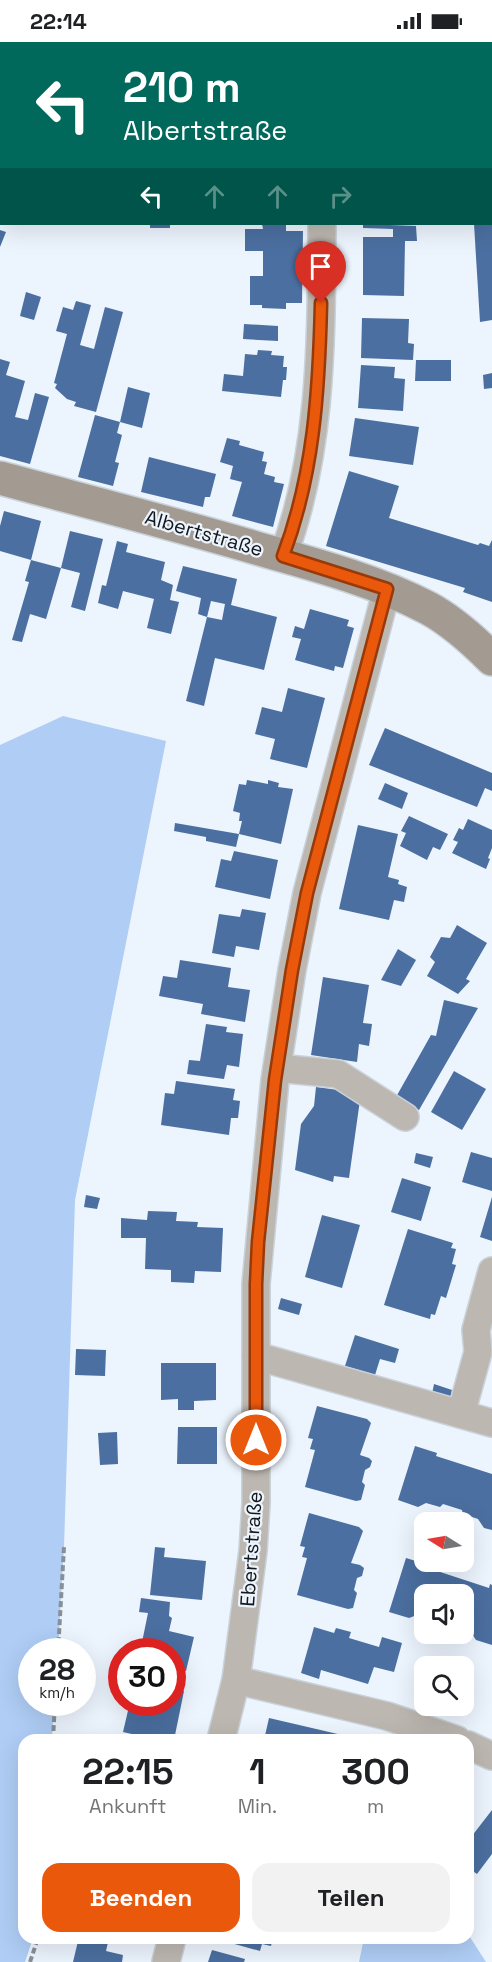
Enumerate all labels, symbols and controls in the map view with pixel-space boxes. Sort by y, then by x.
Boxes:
text: 22:14 [30,7,87,35]
text: 210 m [123,61,241,114]
icon: left [24,66,102,144]
text: Albertstraße [123,113,287,148]
icon: left [135,180,168,213]
icon: ahead [198,180,231,213]
icon: ahead [261,180,294,213]
icon: right [324,180,357,213]
pin [295,241,346,303]
icon: arrive [304,250,337,283]
street label: Albertstraße [142,504,266,562]
position arrow [224,1408,288,1472]
street label: Ebertstraße [234,1491,268,1607]
north arrow [414,1512,474,1572]
map controls [414,1512,474,1716]
button: sound [414,1584,474,1644]
speed limit sign: 30 [108,1638,186,1716]
text: 28 [39,1650,75,1689]
button: search [414,1656,474,1716]
text: km/h [39,1683,75,1702]
text: 22:15 [82,1749,174,1795]
text: 1 [249,1749,266,1795]
text: 300 [341,1749,410,1795]
text: Ankunft [89,1793,167,1819]
text: Min. [238,1793,277,1819]
text: m [367,1793,384,1819]
button: Beenden [42,1863,240,1932]
button: Teilen [252,1863,450,1932]

